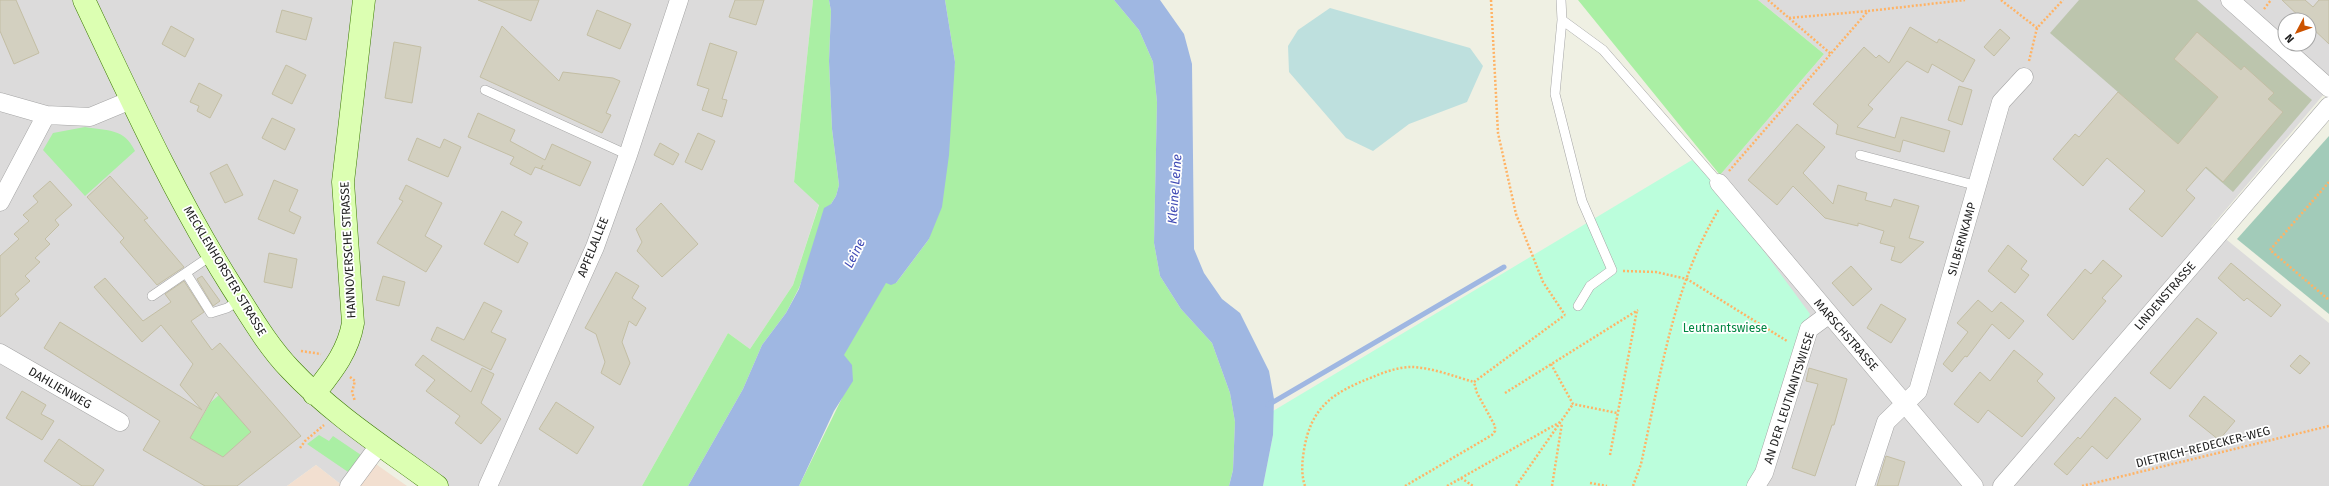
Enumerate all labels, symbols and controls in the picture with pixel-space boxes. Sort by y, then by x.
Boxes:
north arrow [2277,12,2317,52]
text: N [2283,31,2297,45]
water label: Kleine Leine [1165,153,1184,224]
street label: HANNOVERSCHE STRASSE [337,181,359,319]
street label: SILBERNKAMP [1945,201,1979,277]
street label: MECKLENHORSTER STRASSE [181,204,269,338]
street label: APFELALLEE [575,215,611,279]
water label: Leine [841,236,868,270]
street label: LINDENSTRASSE [2131,259,2199,333]
street label: MARSCHSTRASSE [1811,296,1881,374]
park label: Leutnantswiese [1683,321,1767,335]
street label: AN DER LEUTNANTSWIESE [1761,330,1817,466]
street label: DAHLIENWEG [26,364,94,412]
street label: DIETRICH-REDECKER-WEG [2134,424,2272,470]

